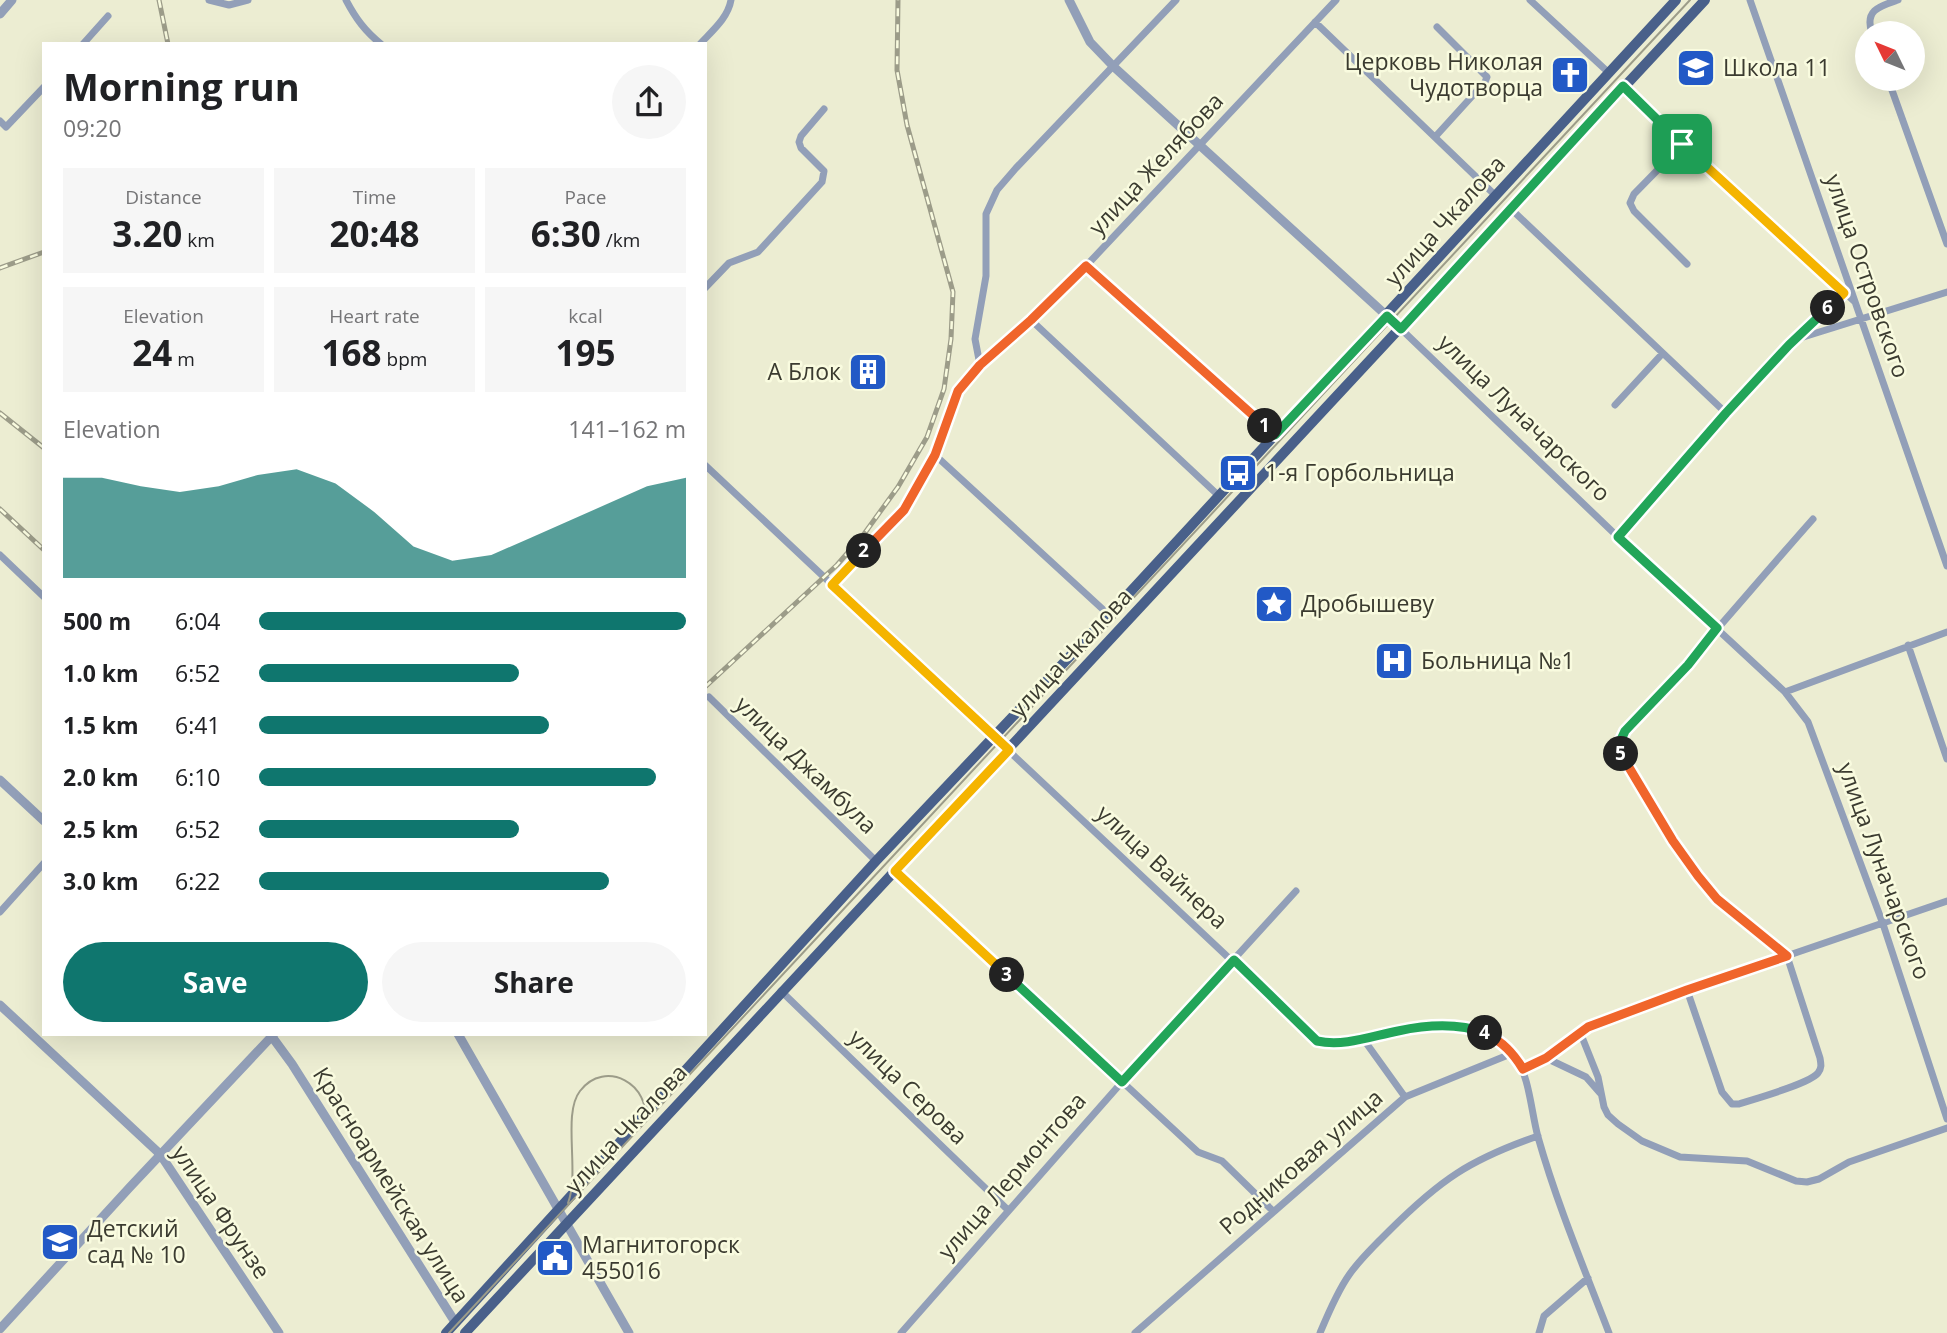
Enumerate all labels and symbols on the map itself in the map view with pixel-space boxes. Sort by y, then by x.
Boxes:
north arrow [1855,21,1925,91]
place label: Церковь Николая Чудотворца [1345,45,1543,103]
school or university icon: Школа 11 [1675,47,1717,89]
place label: Школа 11 [1723,51,1831,83]
church icon: Церковь Николая Чудотворца [1549,54,1591,96]
street label: улица Желябова [1081,85,1230,242]
pin [1652,114,1712,174]
street label: улица Чкалова [1377,148,1512,293]
street label: улица Островского [1818,169,1918,382]
pin: 6 [1811,290,1846,326]
street label: улица Луначарского [1431,326,1618,508]
building icon: А Блок [847,351,889,393]
place label: А Блок [768,355,841,387]
pin: 1 [1248,408,1282,444]
bus stop icon: 1-я Горбольница [1217,452,1259,494]
place label: 1-я Горбольница [1265,456,1455,488]
pin: 2 [846,534,882,568]
street label: улица Чкалова [1002,581,1139,724]
place icon: Дробышеву [1253,583,1295,625]
place label: Дробышеву [1301,587,1435,619]
hospital icon: Больница №1 [1373,640,1415,682]
place label: Больница №1 [1421,644,1575,676]
street label: улица Джамбула [729,688,885,840]
pin: 5 [1604,736,1638,772]
street label: улица Луначарского [1831,758,1939,984]
street label: улица Вайнера [1090,797,1235,936]
pin: 3 [990,958,1024,992]
pin: 4 [1468,1016,1502,1050]
street label: улица Серова [842,1021,975,1151]
street label: улица Чкалова [557,1057,694,1200]
street label: Красноармейская улица [306,1060,478,1308]
street label: Родниковая улица [1212,1081,1389,1241]
street label: улица Лермонтова [930,1085,1093,1266]
street label: улица Фрунзе [165,1138,278,1285]
place label: Детский сад № 10 [87,1212,186,1270]
school or university icon: Детский сад № 10 [39,1221,81,1263]
place label: Магнитогорск 455016 [582,1228,740,1286]
public building icon: Магнитогорск 455016 [534,1237,576,1279]

